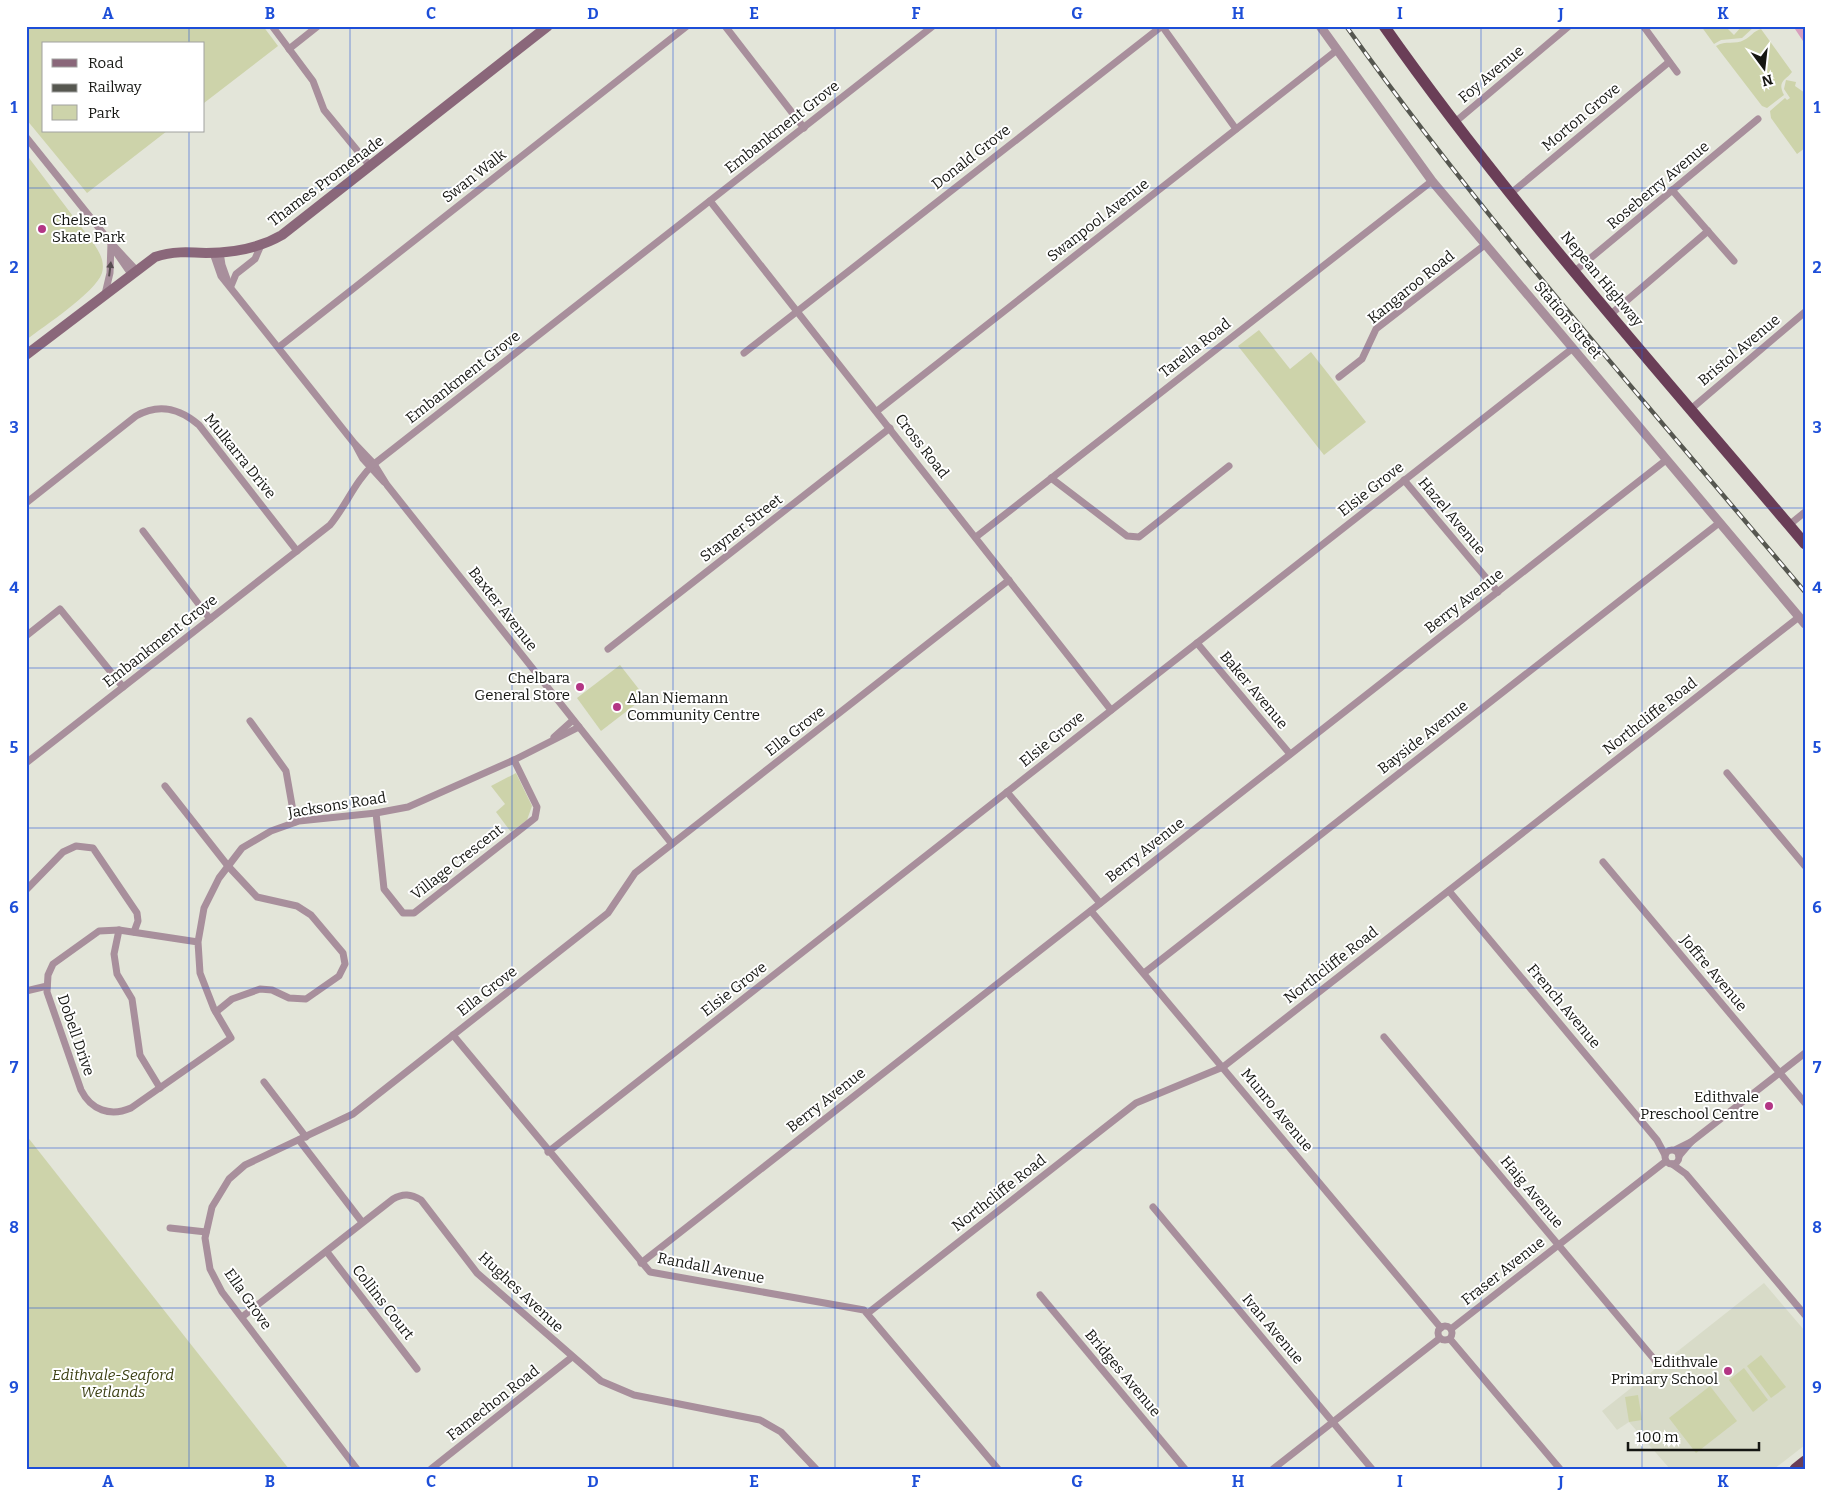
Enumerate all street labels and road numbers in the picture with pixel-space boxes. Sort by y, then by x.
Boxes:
street label: Foy Avenue [1455,41,1527,107]
street label: Embankment Grove [721,77,843,177]
street label: Morton Grove [1538,79,1624,155]
street label: Donald Grove [928,121,1014,193]
street label: Thames Promenade [265,132,387,230]
street label: Roseberry Avenue [1603,137,1713,233]
street label: Swan Walk [439,145,510,206]
street label: Swanpool Avenue [1044,175,1152,265]
street label: Nepean Highway [1557,228,1647,330]
street label: Kangaroo Road [1364,247,1458,327]
street label: Station Street [1530,278,1606,363]
street label: Bristol Avenue [1694,311,1784,389]
street label: Tarella Road [1156,315,1234,381]
street label: Embankment Grove [402,327,524,427]
street label: Mulkarra Drive [200,410,280,502]
street label: Cross Road [891,410,953,482]
street label: Elsie Grove [1335,458,1407,520]
street label: Hazel Avenue [1414,474,1490,558]
street label: Stayner Street [696,490,786,566]
street label: Baxter Avenue [465,564,541,654]
street label: Berry Avenue [1421,565,1507,637]
street label: Embankment Grove [99,591,221,691]
street label: Baker Avenue [1216,647,1292,733]
street label: Northcliffe Road [1599,674,1701,758]
street label: Bayside Avenue [1374,696,1472,778]
street label: Ella Grove [762,702,828,760]
street label: Elsie Grove [1016,707,1088,771]
street label: Jacksons Road [286,788,387,822]
street label: Berry Avenue [1102,814,1188,886]
street label: Village Crescent [407,820,507,903]
street label: Northcliffe Road [1280,923,1382,1007]
street label: Joffre Avenue [1676,930,1751,1015]
street label: Elsie Grove [698,958,770,1020]
street label: French Avenue [1523,960,1605,1052]
street label: Ella Grove [454,962,520,1020]
street label: Dobell Drive [54,992,98,1078]
street label: Berry Avenue [783,1064,869,1136]
street label: Munro Avenue [1237,1065,1317,1155]
street label: Northcliffe Road [948,1151,1050,1235]
street label: Haig Avenue [1497,1152,1567,1232]
street label: Fraser Avenue [1458,1233,1548,1309]
street label: Hughes Avenue [475,1248,567,1336]
street label: Randall Avenue [656,1249,766,1287]
street label: Collins Court [348,1261,418,1343]
street label: Ella Grove [220,1265,276,1333]
street label: Ivan Avenue [1238,1290,1308,1368]
street label: Bridges Avenue [1081,1326,1165,1420]
street label: Famechon Road [443,1361,543,1445]

